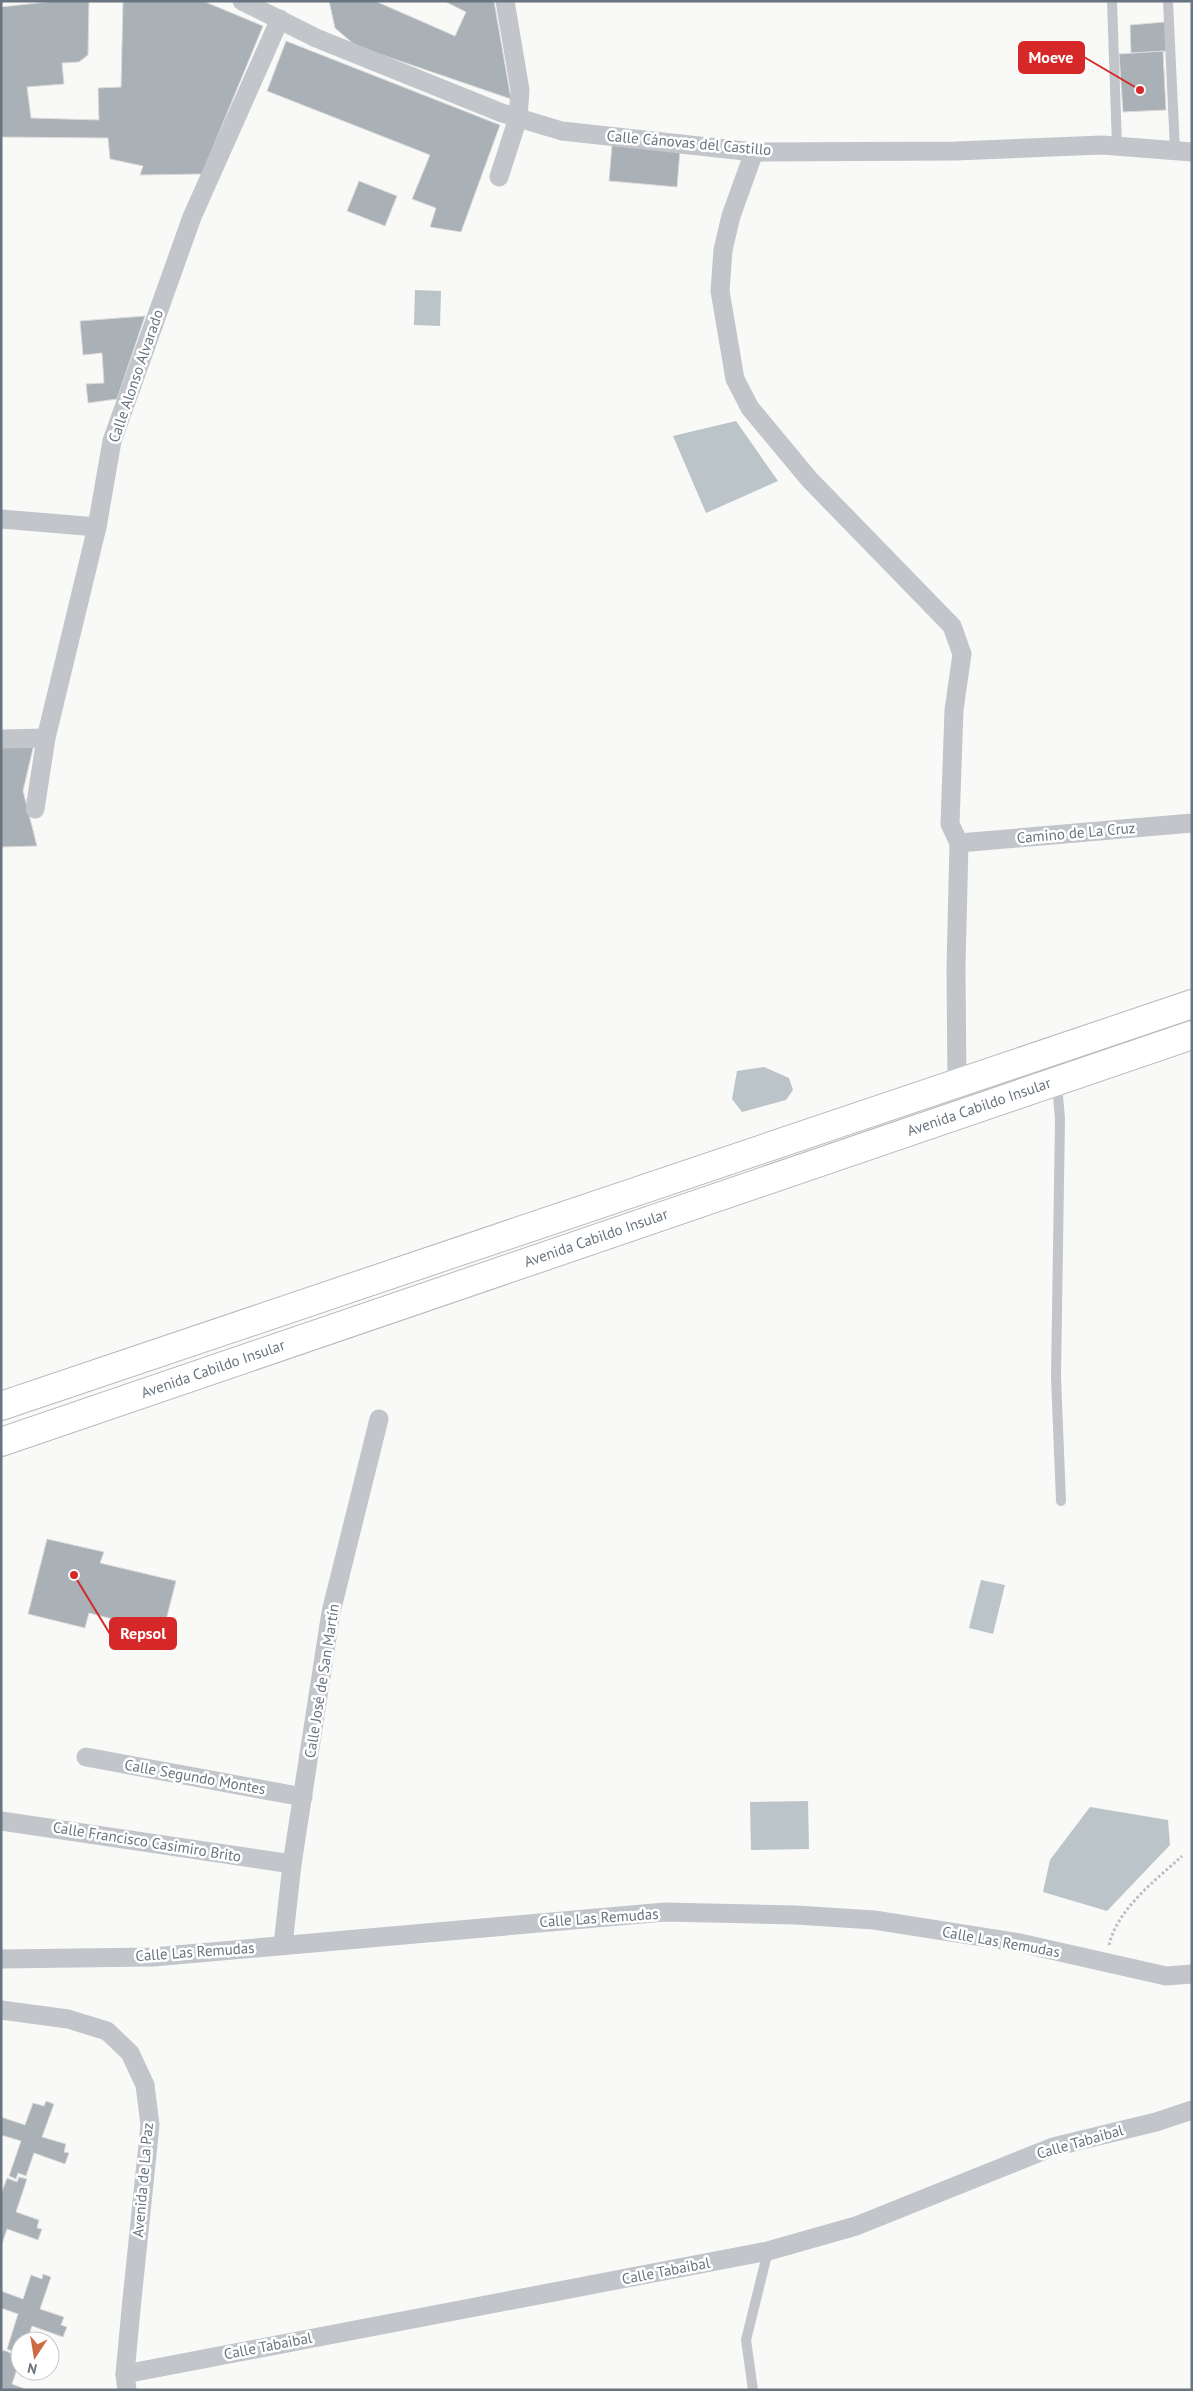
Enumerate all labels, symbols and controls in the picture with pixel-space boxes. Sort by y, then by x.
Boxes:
callout: Moeve [1019,42,1084,73]
text: Moeve [1029,47,1073,67]
street label: Calle Cánovas del Castillo [606,126,772,159]
street label: Calle Alonso Alvarado [104,307,167,445]
street label: Camino de La Cruz [1016,818,1136,847]
street label: Avenida Cabildo Insular [904,1073,1053,1140]
street label: Avenida Cabildo Insular [521,1204,670,1271]
street label: Avenida Cabildo Insular [138,1335,287,1402]
street label: Calle José de San Martín [300,1602,343,1759]
callout: Repsol [110,1618,176,1649]
text: Repsol [120,1623,166,1643]
street label: Calle Segundo Montes [123,1755,267,1798]
street label: Calle Francisco Casimiro Brito [52,1817,243,1866]
street label: Calle Las Remudas [539,1904,659,1931]
street label: Calle Las Remudas [941,1922,1061,1961]
street label: Calle Las Remudas [135,1938,255,1965]
street label: Calle Tabaibal [1034,2120,1126,2163]
street label: Avenida de La Paz [128,2122,157,2238]
street label: Calle Tabaibal [620,2253,712,2288]
street label: Calle Tabaibal [222,2328,314,2363]
north arrow [10,2331,60,2381]
text: N [26,2359,39,2378]

